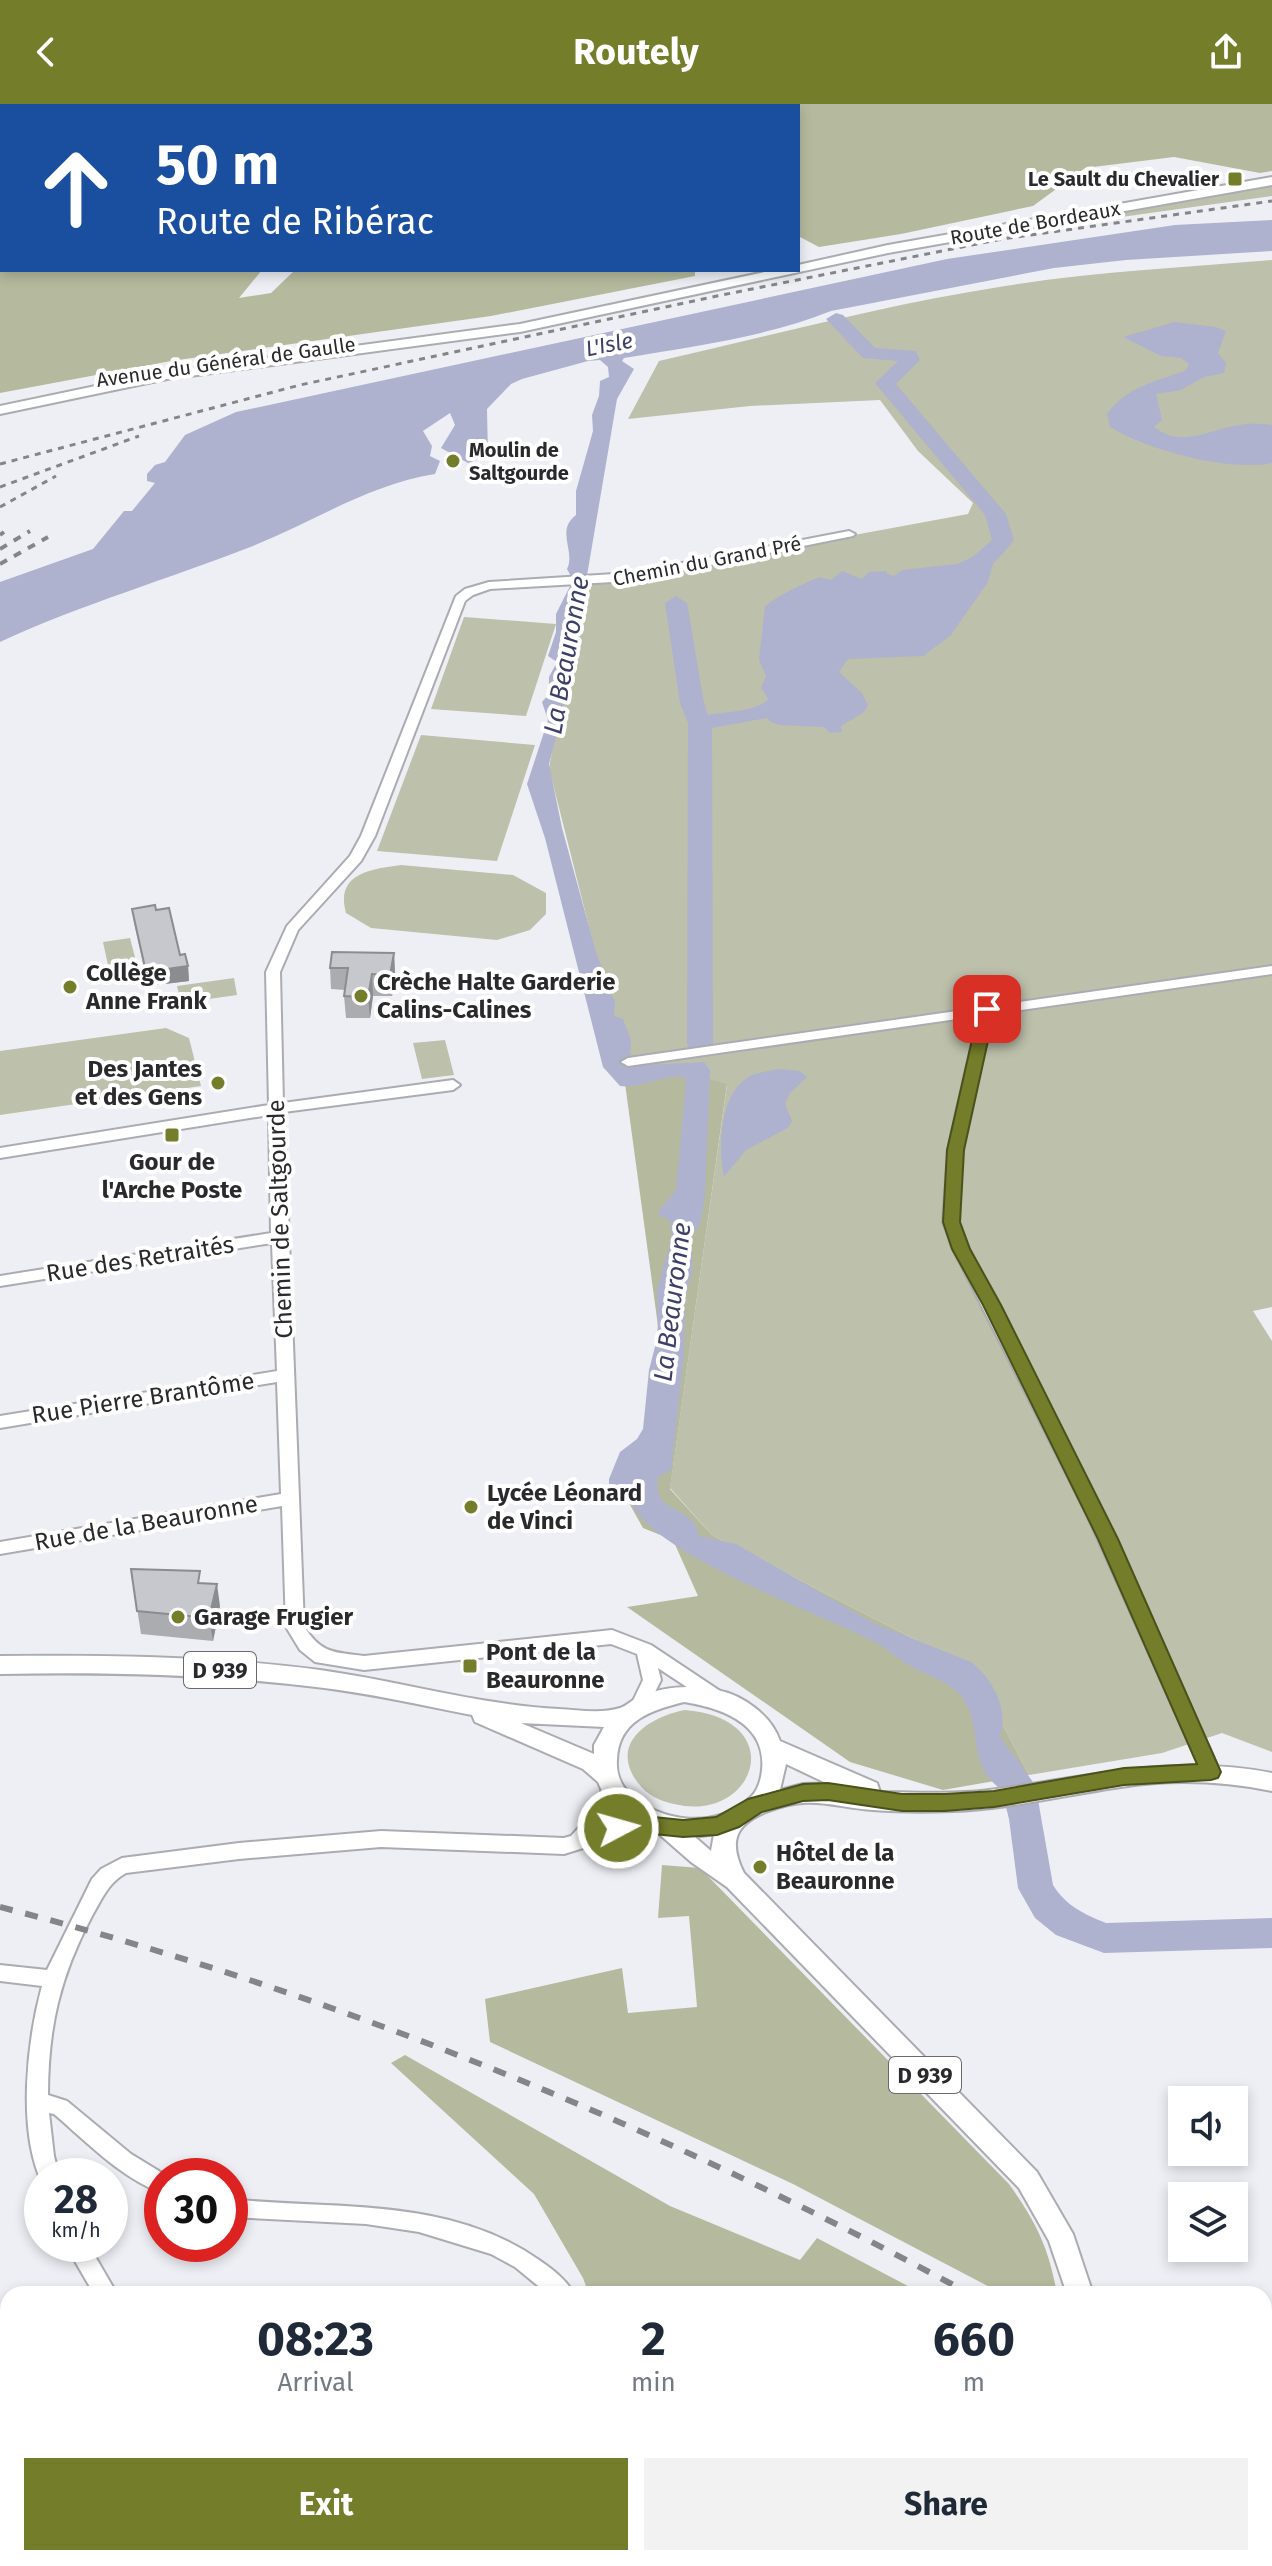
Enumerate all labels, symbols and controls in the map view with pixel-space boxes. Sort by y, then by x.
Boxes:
icon: back [24,30,68,74]
text: Routely [573,30,699,74]
icon: share [1204,30,1248,74]
text: 50 m [156,132,279,199]
icon: ahead [24,136,128,240]
place label: Le Sault du Chevalier [1028,167,1220,191]
marker: Le Sault du Chevalier [1226,170,1244,188]
street label: Route de Bordeaux [948,196,1122,250]
text: Route de Ribérac [156,200,434,244]
water label: L'Isle [583,327,635,362]
street label: Avenue du Général de Gaulle [95,332,357,392]
place label: Moulin de Saltgourde [469,438,569,485]
marker: Moulin de Saltgourde [444,452,462,470]
street label: Chemin du Grand Pré [611,531,803,591]
water label: La Beauronne [537,574,596,737]
place label: Collège Anne Frank [85,959,207,1015]
place label: Crèche Halte Garderie Calins-Calines [377,968,616,1024]
pin [953,975,1021,1043]
marker: Collège Anne Frank [61,978,79,996]
marker: Crèche Halte Garderie Calins-Calines [352,987,370,1005]
icon: arrive [965,987,1009,1031]
place label: Des Jantes et des Gens [75,1055,202,1111]
marker: Des Jantes et des Gens [209,1074,227,1092]
street label: Chemin de Saltgourde [262,1099,298,1339]
marker: Gour de l'Arche Poste [163,1126,181,1144]
place label: Gour de l'Arche Poste [102,1148,242,1204]
water label: La Beauronne [647,1221,698,1383]
street label: Rue des Retraités [44,1230,236,1288]
street label: Rue Pierre Brantôme [30,1367,256,1429]
place label: Lycée Léonard de Vinci [487,1479,642,1535]
street label: Rue de la Beauronne [32,1490,260,1556]
marker: Lycée Léonard de Vinci [462,1498,480,1516]
place label: Garage Frugier [194,1603,353,1631]
marker: Garage Frugier [169,1608,187,1626]
place label: Pont de la Beauronne [486,1638,605,1694]
road number: D 939 [184,1652,256,1688]
marker: Pont de la Beauronne [461,1657,479,1675]
position arrow [576,1786,660,1870]
place label: Hôtel de la Beauronne [776,1839,895,1895]
marker: Hôtel de la Beauronne [751,1858,769,1876]
road number: D 939 [889,2057,961,2093]
map controls [1168,2086,1248,2262]
button: sound [1168,2086,1248,2166]
speed limit sign: 30 [144,2158,248,2262]
text: 28 [54,2176,98,2224]
button: layers [1168,2182,1248,2262]
text: km/h [51,2218,101,2242]
text: 08:23 [257,2310,374,2368]
text: 2 [641,2310,666,2368]
text: 660 [933,2310,1015,2368]
text: Arrival [277,2367,354,2398]
text: min [631,2367,676,2398]
text: m [963,2367,985,2398]
button: Exit [24,2458,628,2550]
button: Share [644,2458,1248,2550]

